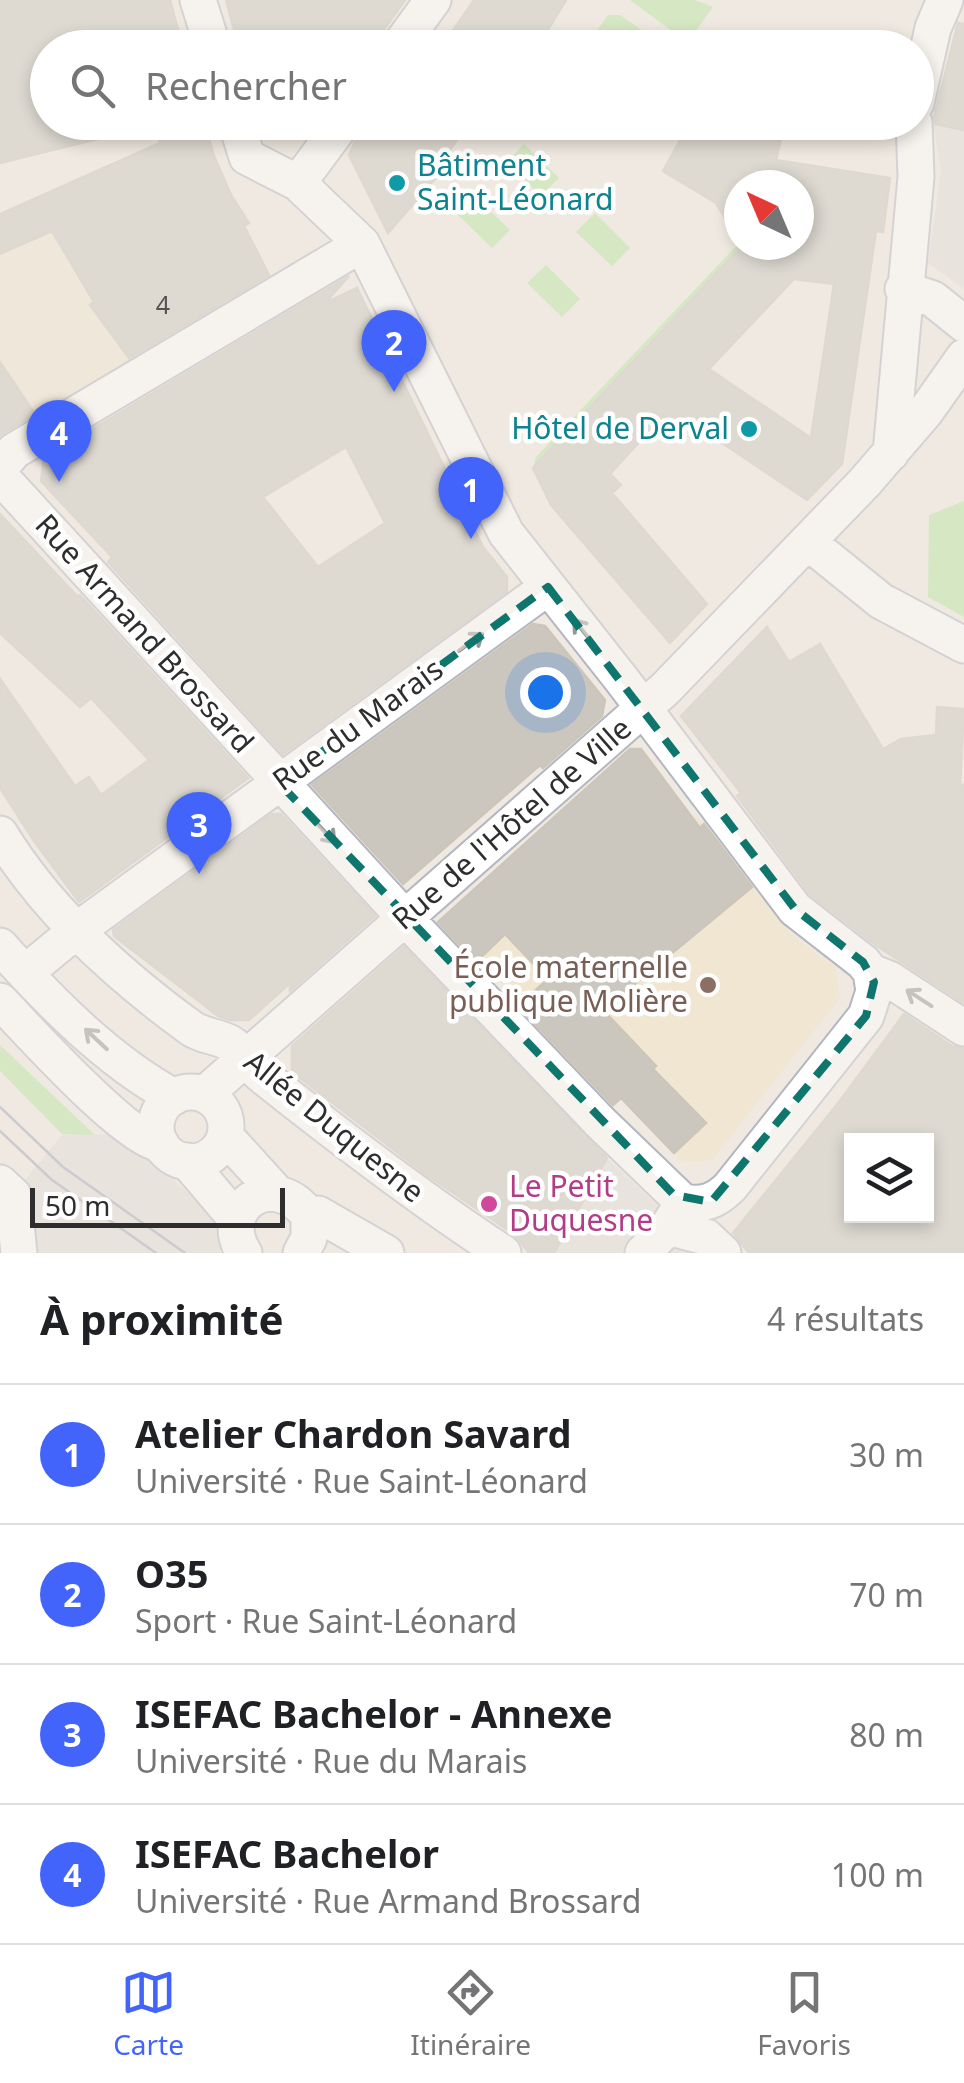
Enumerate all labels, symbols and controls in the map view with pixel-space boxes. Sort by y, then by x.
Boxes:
search box [30,30,934,140]
icon: search [65,58,120,113]
text: Rechercher [145,59,347,111]
place label: Bâtiment Saint-Léonard [417,144,613,219]
north arrow [724,170,814,260]
marker: Bâtiment Saint-Léonard [386,172,408,194]
house number: 4 [156,287,170,321]
pin: 2 [362,310,426,392]
pin: 4 [27,400,92,482]
place label: Hôtel de Derval [511,407,729,448]
marker: Hôtel de Derval [738,418,760,440]
pin: 1 [438,456,504,539]
street label: Rue Armand Brossard [27,505,264,761]
one-way arrow [572,619,594,645]
one-way arrow [457,632,484,653]
street label: Rue du Marais [264,648,451,800]
your location [520,667,571,718]
street label: Rue de l'Hôtel de Ville [383,707,639,938]
pin: 3 [166,792,232,874]
one-way arrow [313,820,337,844]
place label: École maternelle publique Molière [449,946,688,1021]
marker: École maternelle publique Molière [697,974,719,996]
one-way arrow [905,987,933,1008]
one-way arrow [84,1028,109,1051]
street label: Allée Duquesne [236,1041,434,1211]
map controls [844,1133,934,1223]
button: layers [844,1133,934,1223]
place label: Le Petit Duquesne [509,1165,653,1240]
scale bar [30,1183,285,1228]
text: 50 m [45,1186,111,1224]
marker: Le Petit Duquesne [478,1193,500,1215]
text: À proximité [40,1290,284,1347]
text: 4 résultats [767,1297,924,1340]
text: Atelier Chardon Savard [135,1407,572,1459]
text: 1 [63,1433,82,1476]
text: 30 m [849,1433,924,1476]
text: Université · Rue Saint-Léonard [135,1459,588,1502]
text: O35 [135,1547,209,1599]
text: 2 [63,1573,82,1616]
text: 70 m [849,1573,924,1616]
text: Sport · Rue Saint-Léonard [135,1599,517,1642]
text: ISEFAC Bachelor - Annexe [135,1687,612,1739]
text: 3 [63,1713,82,1756]
text: 80 m [849,1713,924,1756]
text: Université · Rue du Marais [135,1739,527,1782]
text: ISEFAC Bachelor [135,1827,439,1879]
text: 4 [63,1853,82,1896]
text: 100 m [831,1853,924,1896]
text: Université · Rue Armand Brossard [135,1879,641,1922]
tab: Carte [113,1965,184,2063]
tab: Itinéraire [410,1965,531,2063]
tab: Favoris [757,1965,851,2063]

